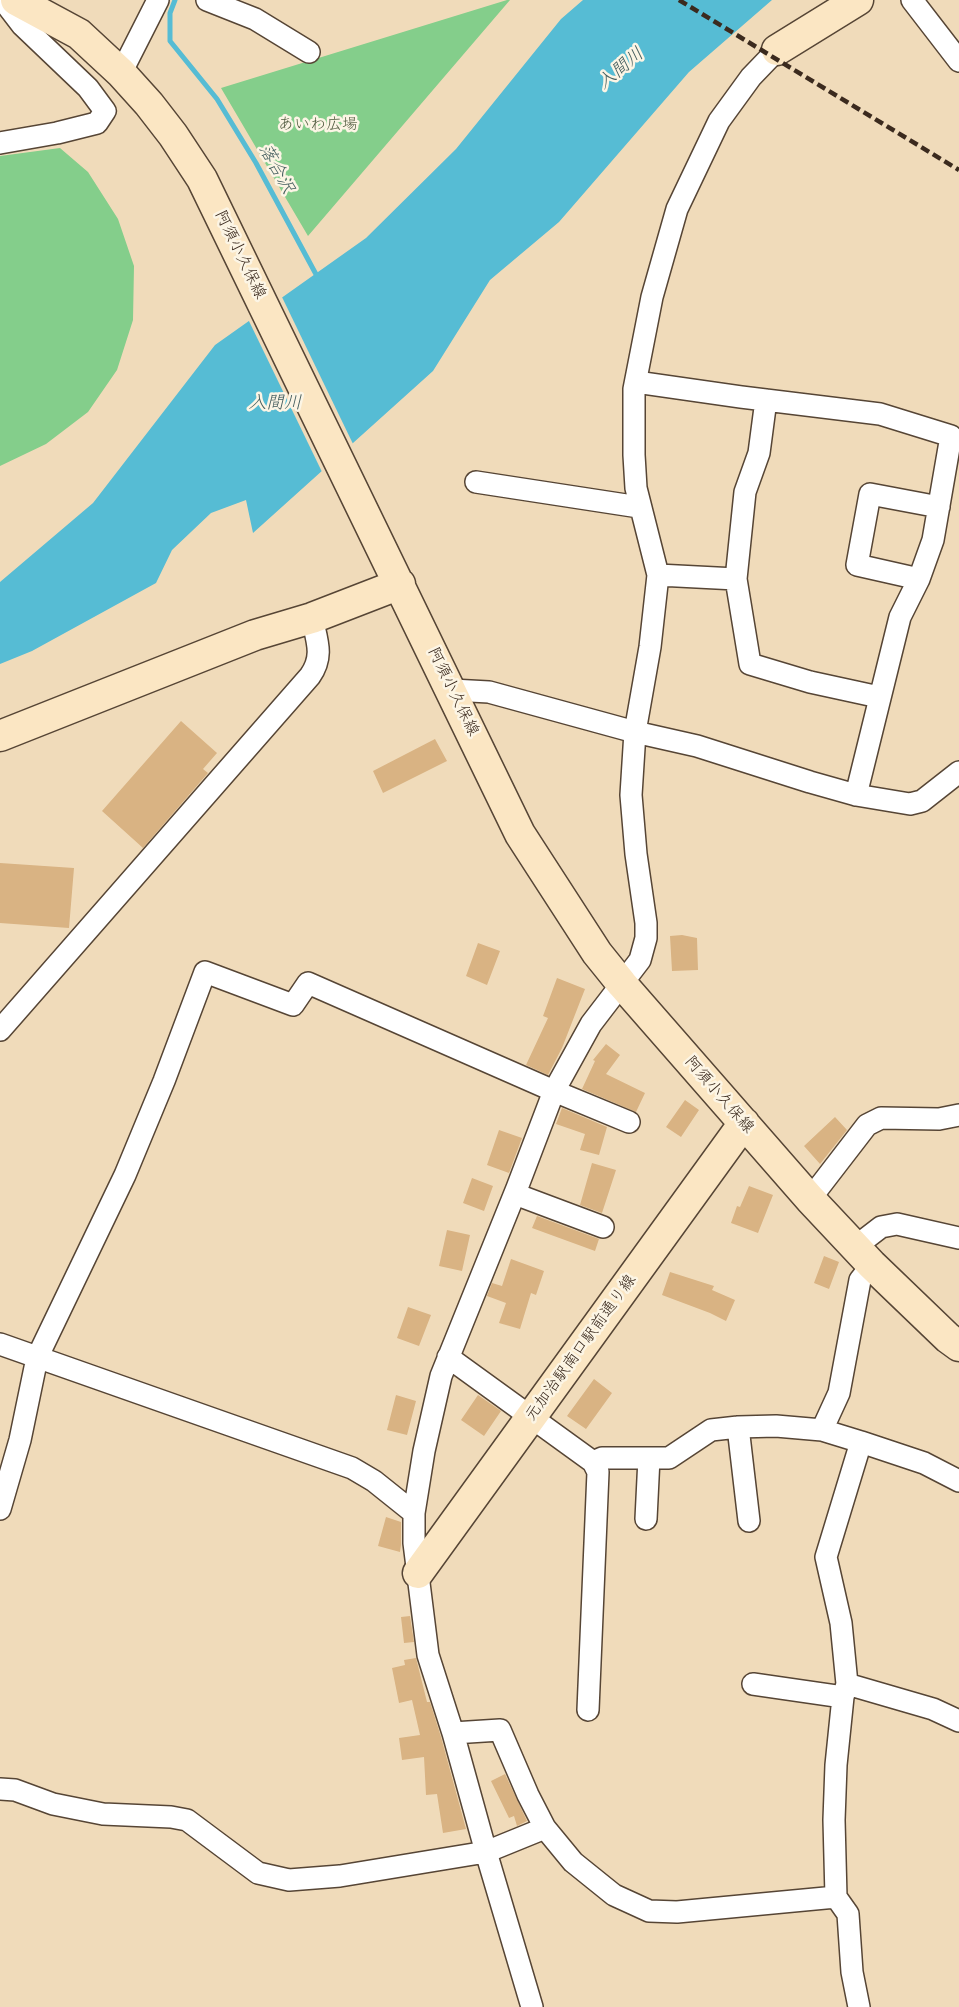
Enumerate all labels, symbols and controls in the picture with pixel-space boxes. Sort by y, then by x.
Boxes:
water label: 入間川 [593,43,649,95]
park label: あいわ広場 [278,115,358,135]
water label: 落合沢 [253,140,299,198]
street label: 阿須小久保線 [210,208,270,302]
water label: 入間川 [248,392,302,414]
street label: 阿須小久保線 [423,645,483,739]
street label: 阿須小久保線 [680,1052,758,1138]
street label: 元加治駅南口駅前通り線 [522,1271,640,1425]

